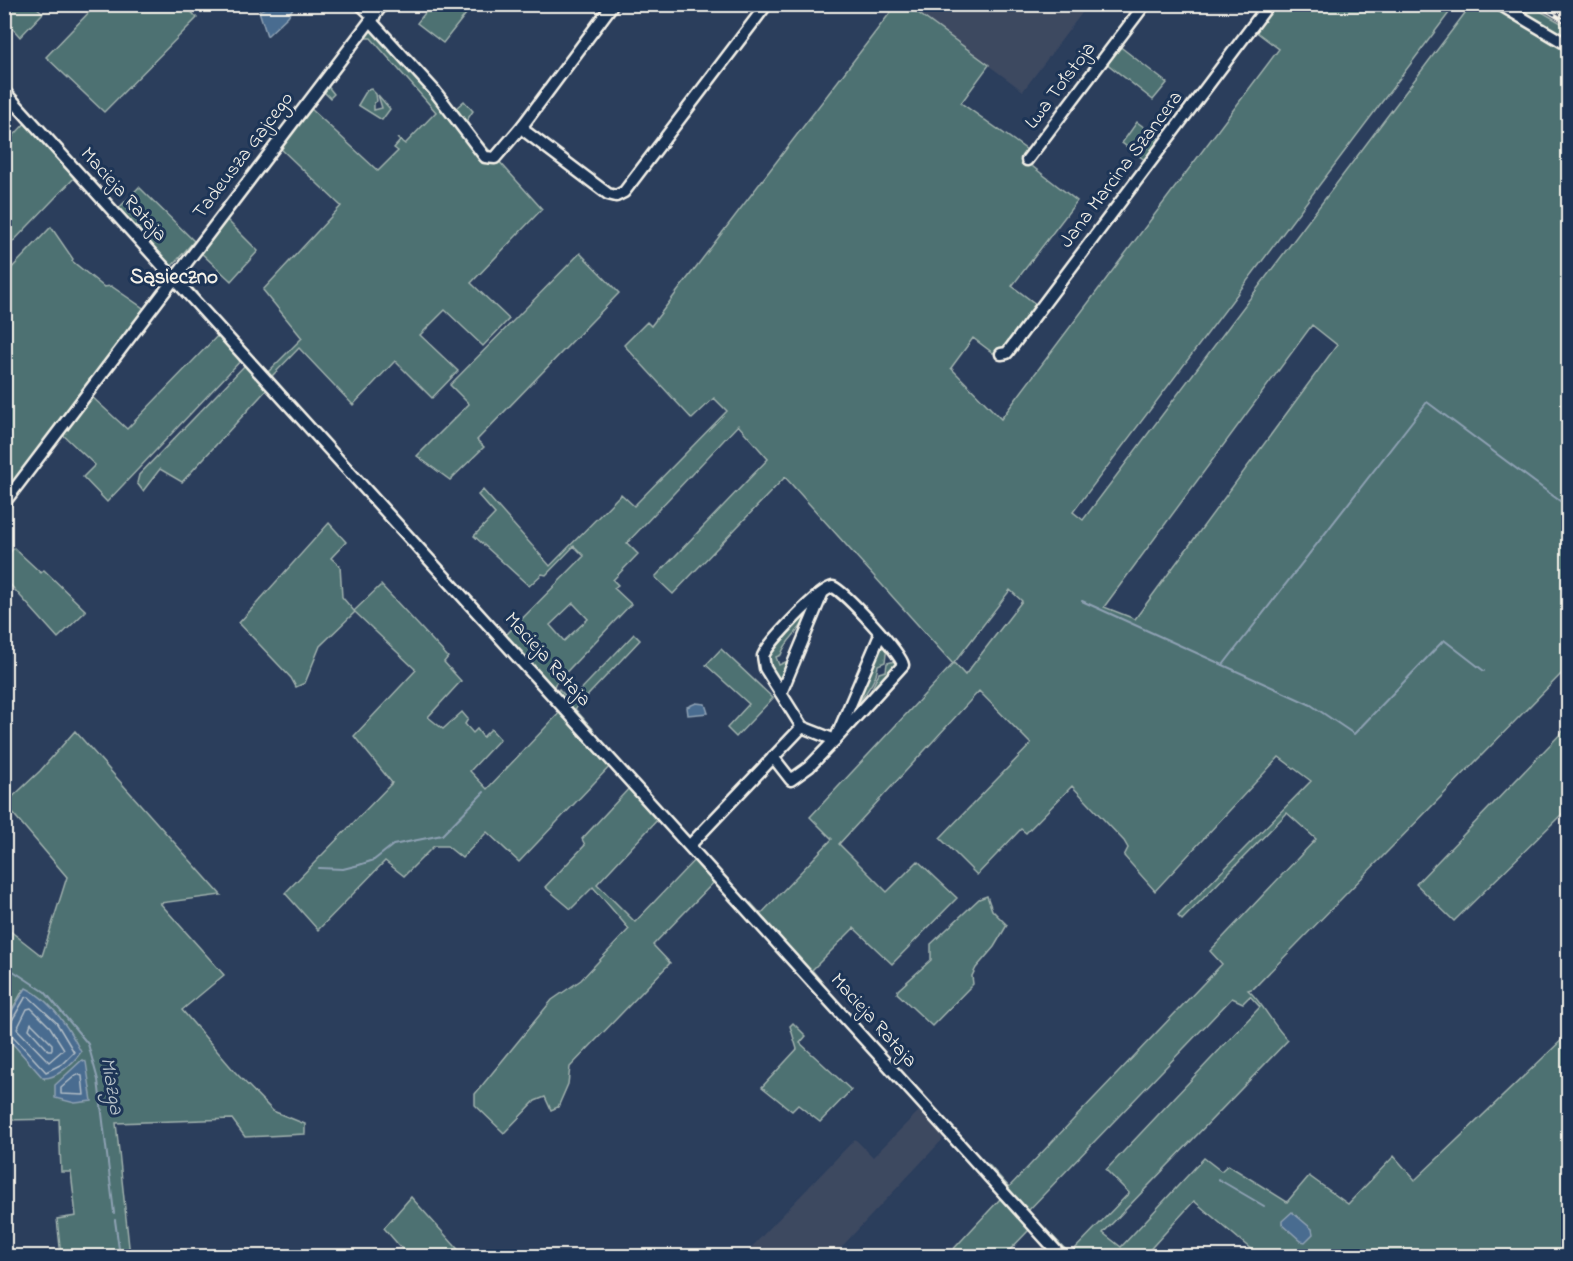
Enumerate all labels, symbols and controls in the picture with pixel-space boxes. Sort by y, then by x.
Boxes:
street label: Lwa Tołstoja [1018,36,1104,136]
street label: Jana Marcina Szancera [1053,85,1191,255]
street label: Tadeusza Gajcego [186,86,302,226]
street label: Macieja Rataja [73,141,173,249]
district label: Sąsieczno [130,263,218,293]
street label: Macieja Rataja [497,606,597,714]
street label: Macieja Rataja [823,967,923,1075]
water label: Miazga [90,1055,131,1118]

